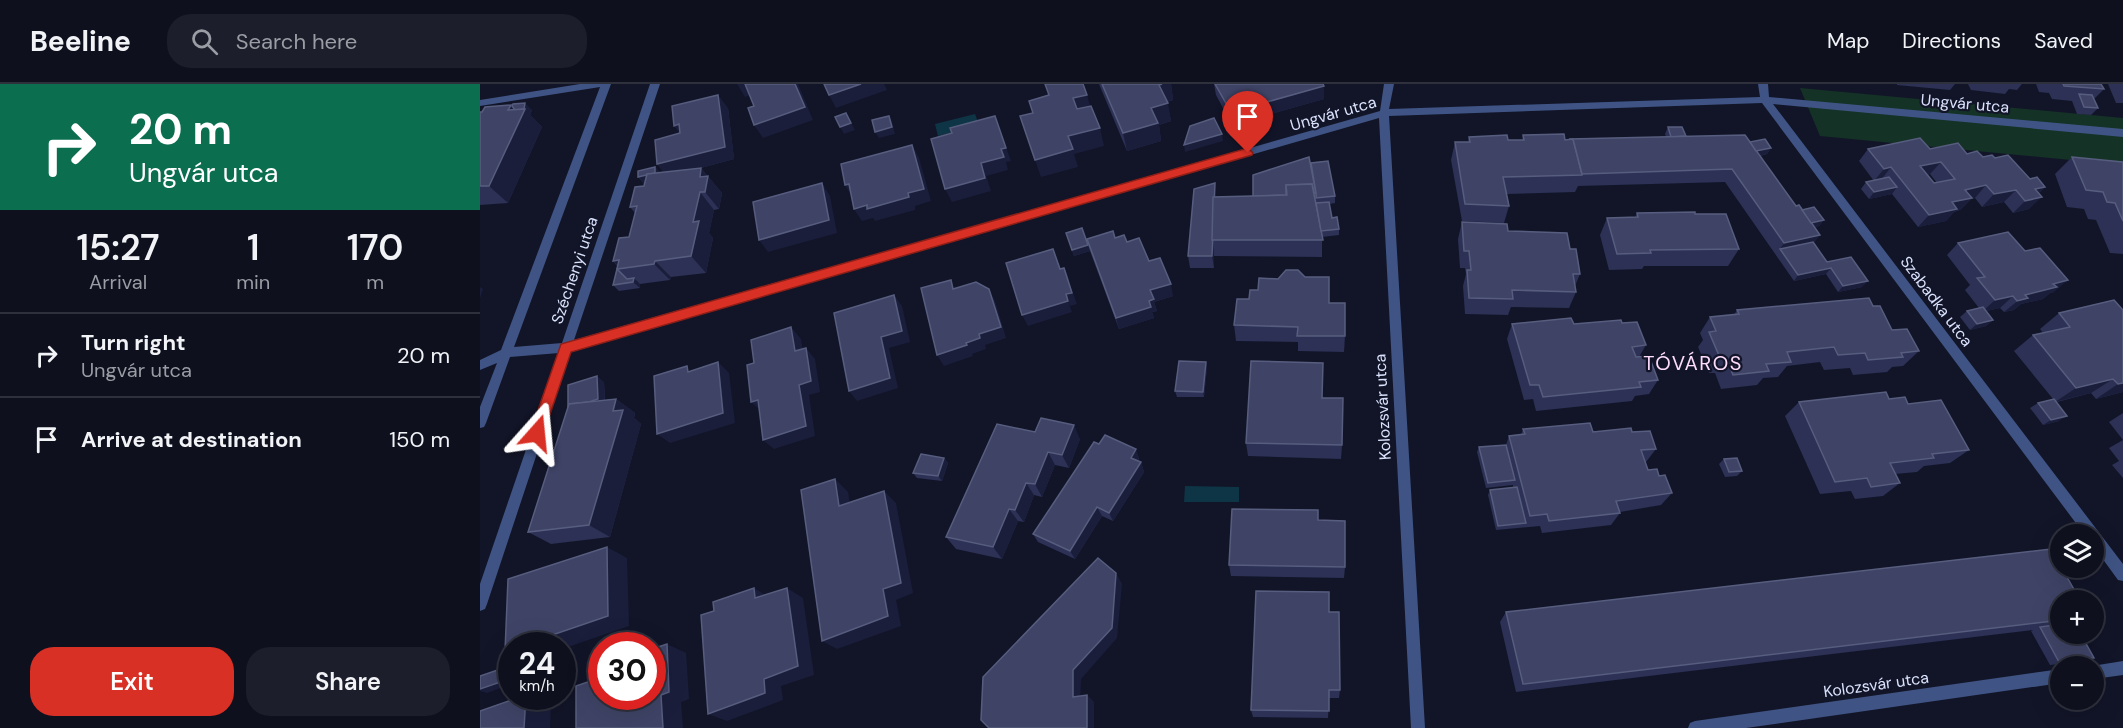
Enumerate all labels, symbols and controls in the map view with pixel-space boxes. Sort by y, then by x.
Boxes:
search box [167,14,587,68]
text: Beeline [30,23,131,60]
icon: search [188,25,221,58]
text: Search here [236,27,357,56]
text: Map [1827,27,1869,55]
text: Directions [1902,27,2001,55]
text: Saved [2034,27,2093,55]
street label: Ungvár utca [1920,89,2010,118]
pin [1222,91,1273,153]
street label: Ungvár utca [1288,91,1379,136]
icon: arrive [1231,100,1264,133]
text: 20 m [129,102,232,157]
icon: right [30,108,108,186]
text: Ungvár utca [129,155,279,190]
street label: Széchenyi utca [546,214,603,327]
text: 15:27 [77,224,160,271]
text: 1 [247,224,259,271]
text: 170 [347,224,403,271]
street label: Szabadka utca [1896,252,1978,351]
text: Arrival [89,269,147,295]
text: min [236,269,270,295]
text: m [366,269,384,295]
text: Turn right [81,328,186,357]
icon: right [30,339,63,372]
text: 20 m [397,341,450,370]
district label: TÓVÁROS [1643,350,1743,376]
street label: Kolozsvár utca [1369,353,1396,461]
text: Ungvár utca [81,357,192,383]
position arrow [505,401,569,465]
icon: arrive [30,423,63,456]
text: Arrive at destination [81,425,302,454]
text: 150 m [389,425,450,454]
map controls [2050,524,2104,710]
button: layers [2050,524,2104,578]
button: + [2050,590,2104,644]
speed limit sign: 30 [588,632,666,710]
text: 24 [519,644,555,683]
button: Exit [30,647,234,716]
button: Share [246,647,450,716]
button: − [2050,656,2104,710]
street label: Kolozsvár utca [1822,667,1930,702]
text: km/h [519,676,555,696]

